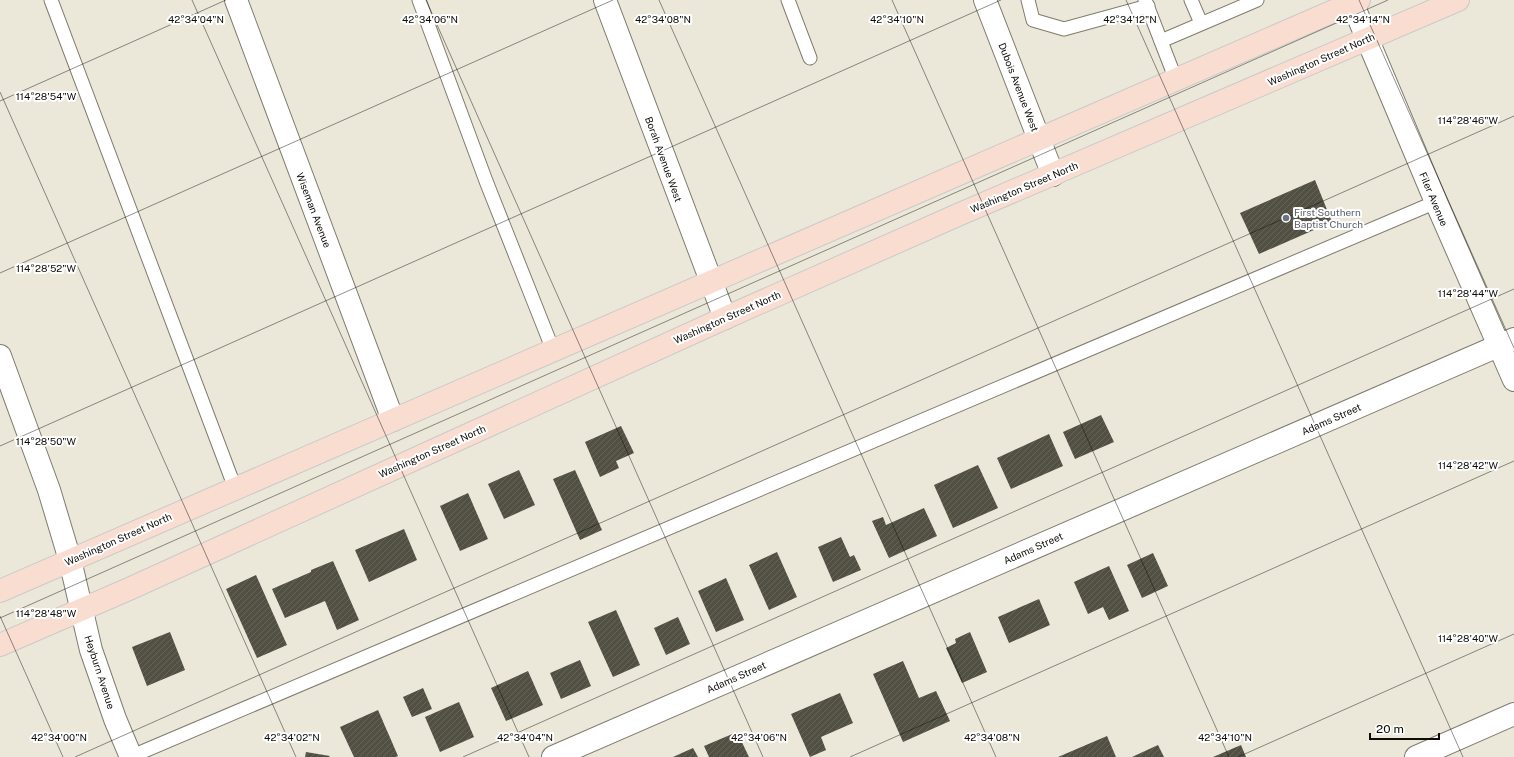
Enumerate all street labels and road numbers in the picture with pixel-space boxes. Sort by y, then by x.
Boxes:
street label: Washington Street North [1266,30,1377,88]
street label: Dubois Avenue West [996,41,1042,133]
street label: Borah Avenue West [643,115,685,203]
street label: Washington Street North [968,159,1080,215]
street label: Filer Avenue [1417,170,1451,228]
street label: Wiseman Avenue [294,171,334,250]
street label: Washington Street North [672,288,783,346]
street label: Adams Street [1299,401,1363,437]
street label: Washington Street North [377,422,488,480]
street label: Washington Street North [63,510,174,568]
street label: Adams Street [1001,530,1065,566]
street label: Heyburn Avenue [82,634,118,711]
street label: Adams Street [704,659,768,695]

